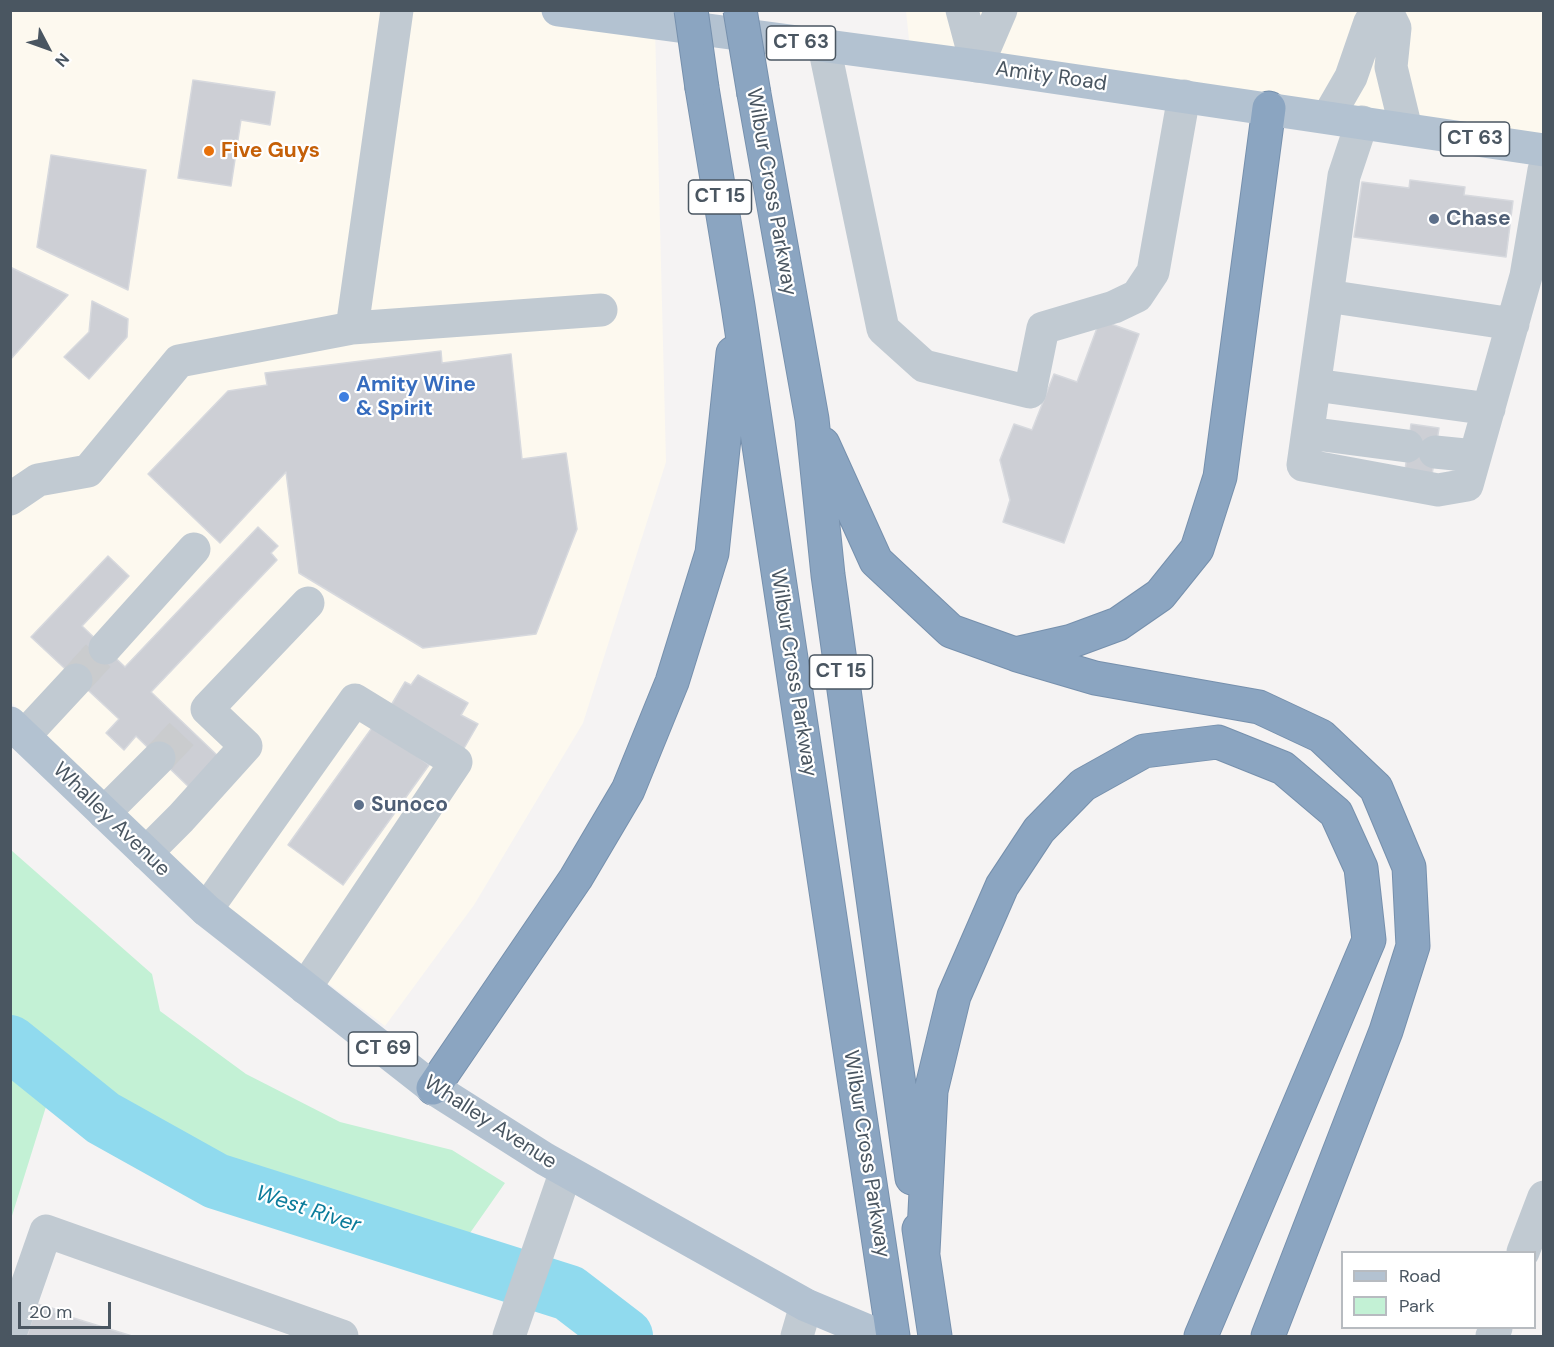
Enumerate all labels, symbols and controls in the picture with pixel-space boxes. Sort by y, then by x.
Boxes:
north arrow [18,18,78,78]
road number: CT 63 [766,26,836,60]
text: N [50,49,74,71]
street label: Amity Road [994,57,1108,97]
street label: Wilbur Cross Parkway [740,86,802,298]
road number: CT 63 [1440,122,1510,156]
place label: Five Guys [221,138,320,164]
marker: Five Guys [202,144,216,158]
road number: CT 15 [688,180,752,214]
place label: Chase [1446,206,1511,232]
marker: Chase [1427,212,1441,226]
place label: Amity Wine & Spirit [356,372,476,422]
marker: Amity Wine & Spirit [337,390,351,404]
street label: Wilbur Cross Parkway [764,567,822,779]
road number: CT 15 [810,655,872,689]
street label: Whalley Avenue [47,758,175,882]
place label: Sunoco [371,792,448,818]
marker: Sunoco [352,798,366,812]
road number: CT 69 [348,1032,418,1066]
street label: Wilbur Cross Parkway [837,1048,895,1260]
street label: Whalley Avenue [419,1071,561,1175]
water label: West River [252,1181,364,1239]
legend [1341,1251,1536,1329]
text: Road [1399,1264,1441,1288]
scale bar [21,1290,114,1328]
text: Park [1399,1294,1435,1318]
text: 20 m [29,1300,72,1324]

